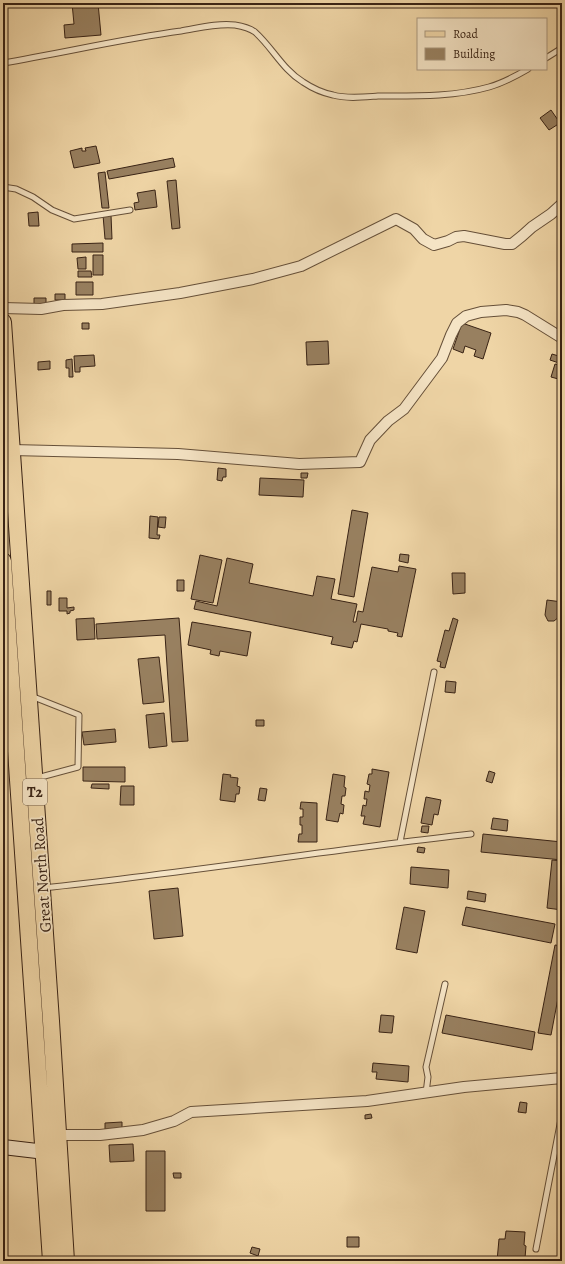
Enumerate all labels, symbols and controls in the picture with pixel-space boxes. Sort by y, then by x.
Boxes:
legend [417,18,547,70]
text: Road [453,26,479,42]
text: Building [453,46,495,62]
road number: T2 [23,779,47,805]
street label: Great North Road [27,816,57,933]

